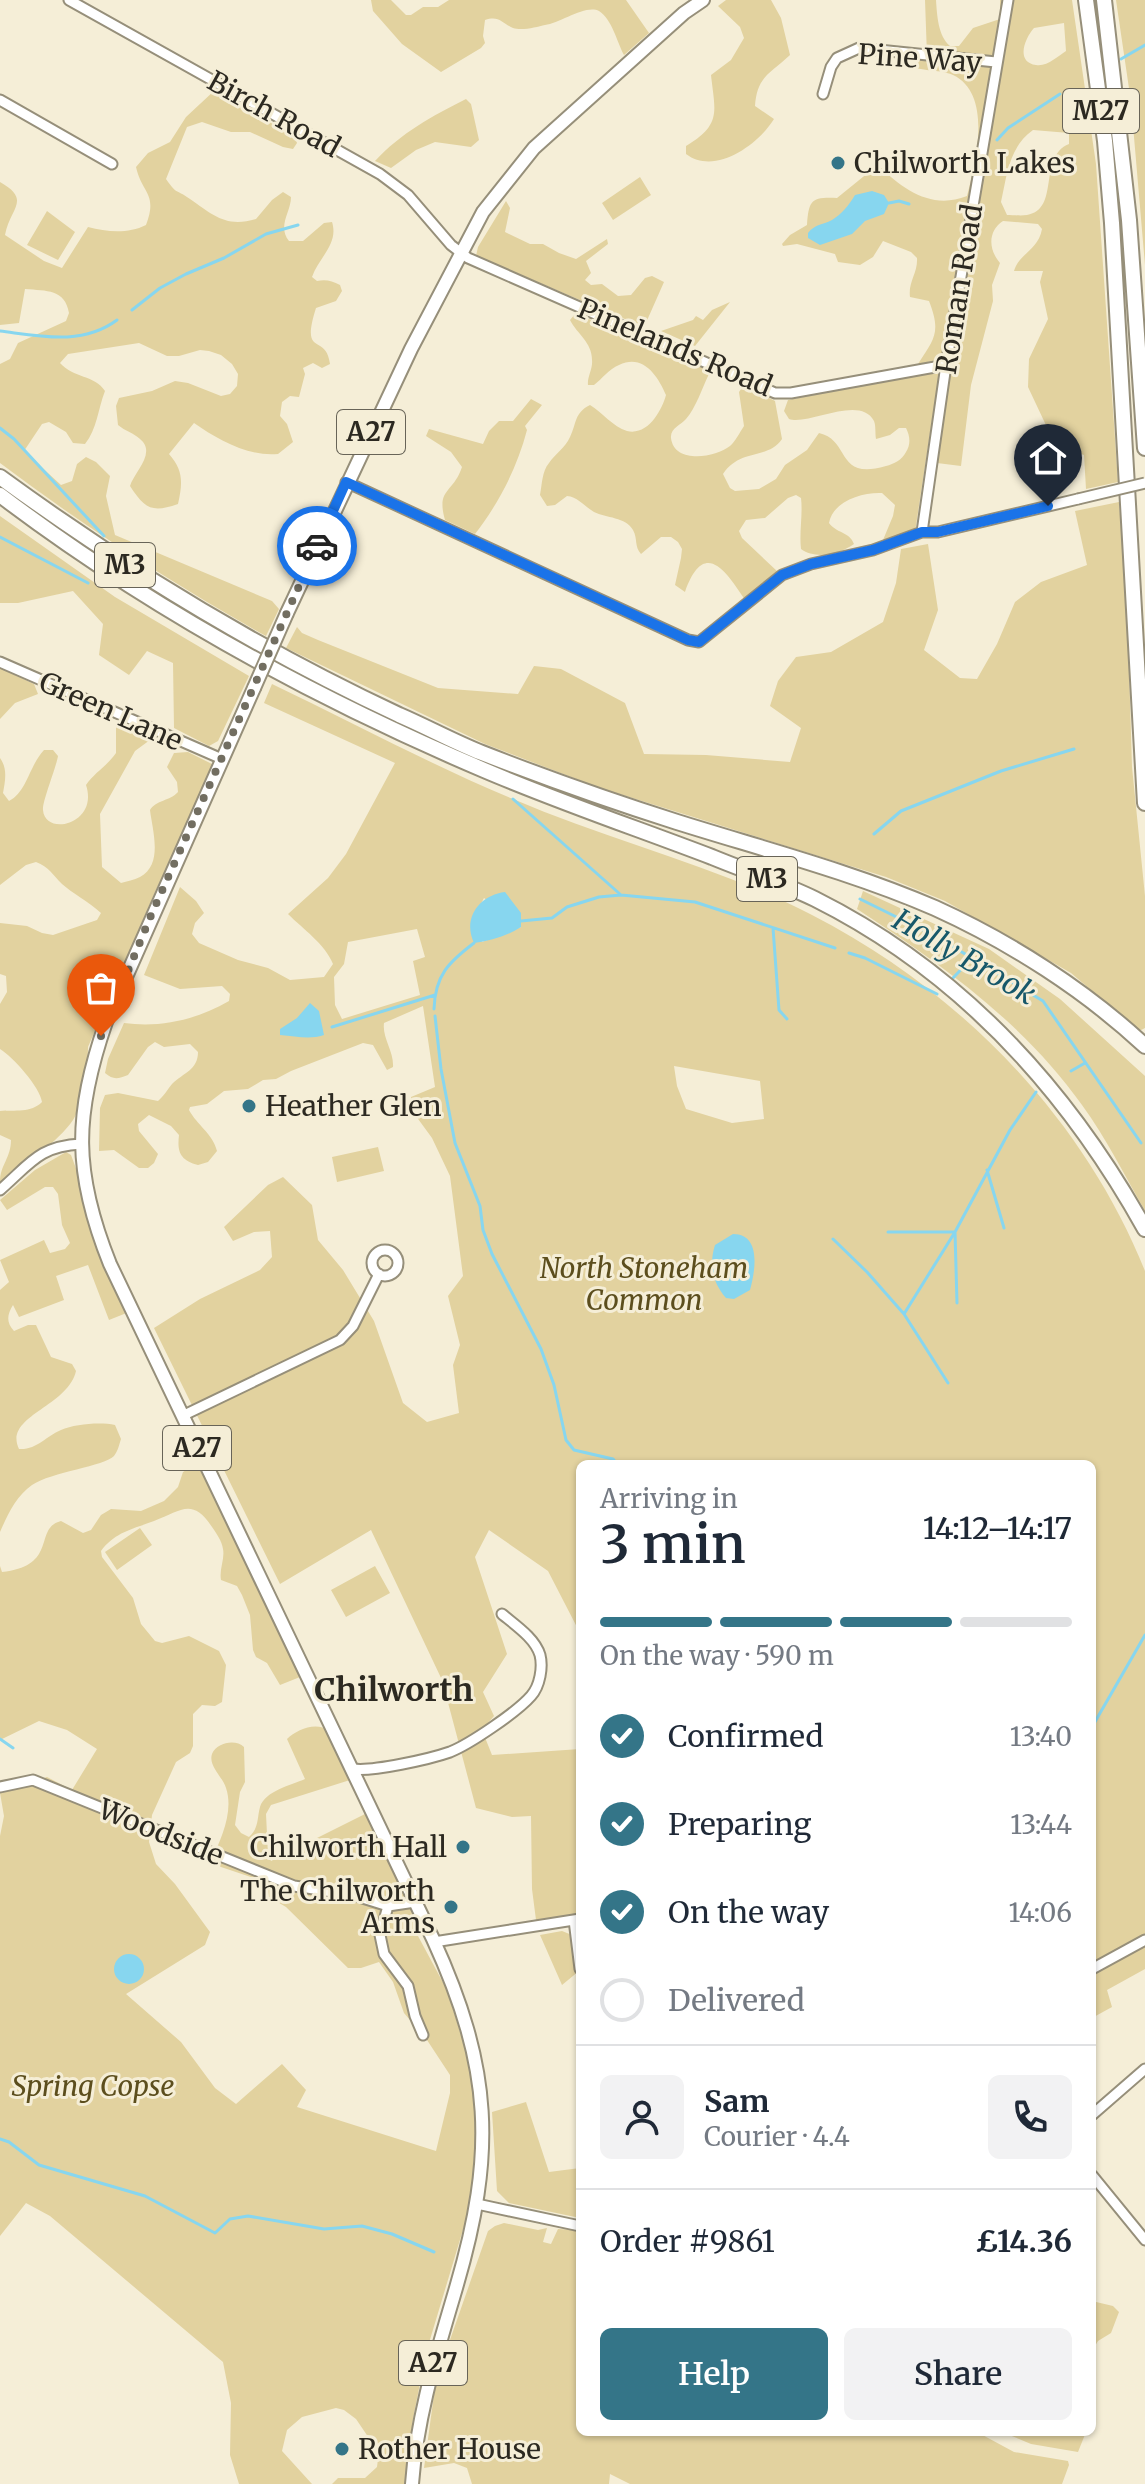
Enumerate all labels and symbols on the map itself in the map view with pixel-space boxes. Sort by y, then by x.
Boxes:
street label: Pine Way [857,36,984,80]
street label: Birch Road [201,63,347,165]
road number: M27 [1063,89,1139,133]
place label: Chilworth Lakes [854,145,1075,181]
marker: Chilworth Lakes [829,154,847,172]
street label: Roman Road [928,201,990,377]
street label: Pinelands Road [572,290,778,404]
road number: A27 [337,410,405,454]
pin [1014,424,1082,506]
courier [277,506,357,586]
road number: M3 [95,543,155,587]
street label: Green Lane [34,663,188,759]
road number: M3 [737,857,797,901]
water label: Holly Brook [885,899,1043,1013]
pin [67,954,135,1036]
place label: Heather Glen [265,1088,441,1124]
marker: Heather Glen [240,1097,258,1115]
park label: North Stoneham Common [540,1250,748,1318]
road number: A27 [163,1426,231,1470]
district label: Chilworth [315,1670,473,1710]
street label: Woodside [92,1790,229,1873]
place label: Chilworth Hall [250,1829,447,1865]
marker: Chilworth Hall [454,1838,472,1856]
place label: The Chilworth Arms [240,1873,435,1941]
marker: The Chilworth Arms [442,1898,460,1916]
park label: Spring Copse [11,2068,175,2104]
road number: A27 [399,2341,467,2385]
place label: Rother House [358,2431,541,2467]
marker: Rother House [333,2440,351,2458]

